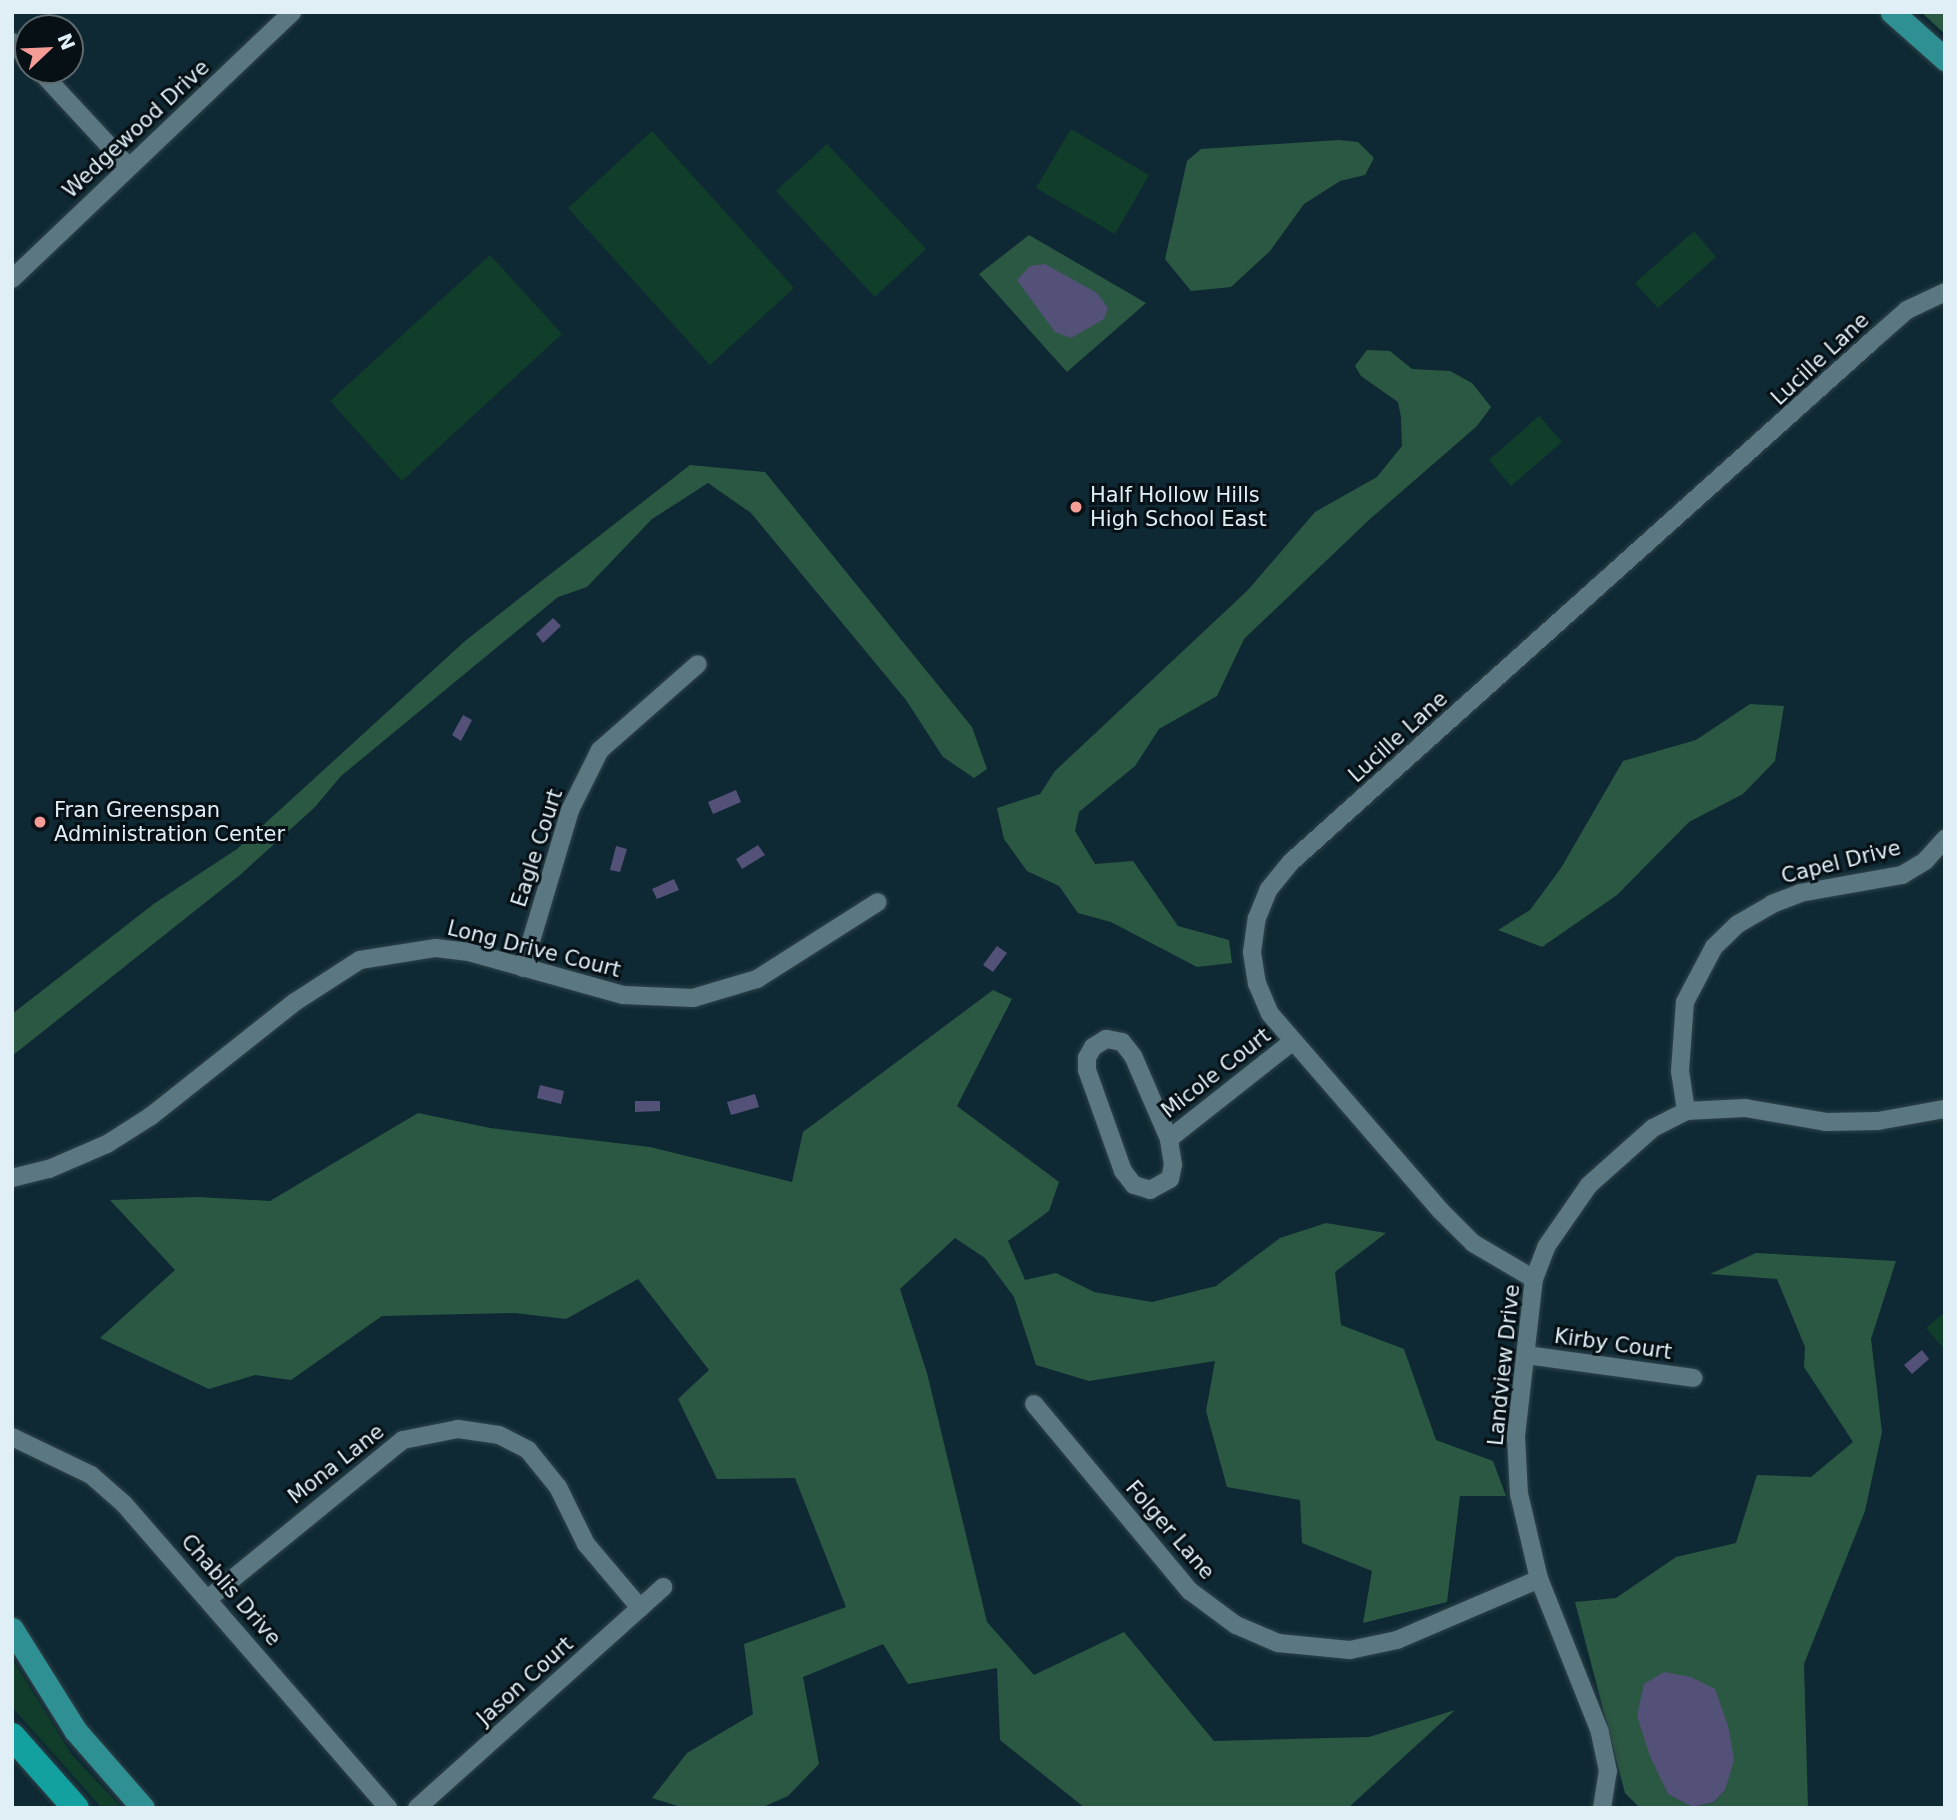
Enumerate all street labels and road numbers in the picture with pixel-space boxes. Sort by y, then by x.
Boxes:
street label: Wedgewood Drive [58,55,214,203]
street label: Lucille Lane [1766,307,1874,411]
street label: Lucille Lane [1343,686,1453,788]
street label: Eagle Court [506,786,568,910]
street label: Capel Drive [1779,835,1903,889]
street label: Long Drive Court [445,915,623,983]
street label: Micole Court [1156,1023,1276,1123]
street label: Landview Drive [1483,1283,1525,1447]
street label: Kirby Court [1553,1323,1673,1365]
street label: Mona Lane [283,1419,389,1509]
street label: Folger Lane [1120,1476,1220,1584]
street label: Chablis Drive [176,1529,286,1651]
street label: Jason Court [472,1631,578,1731]

